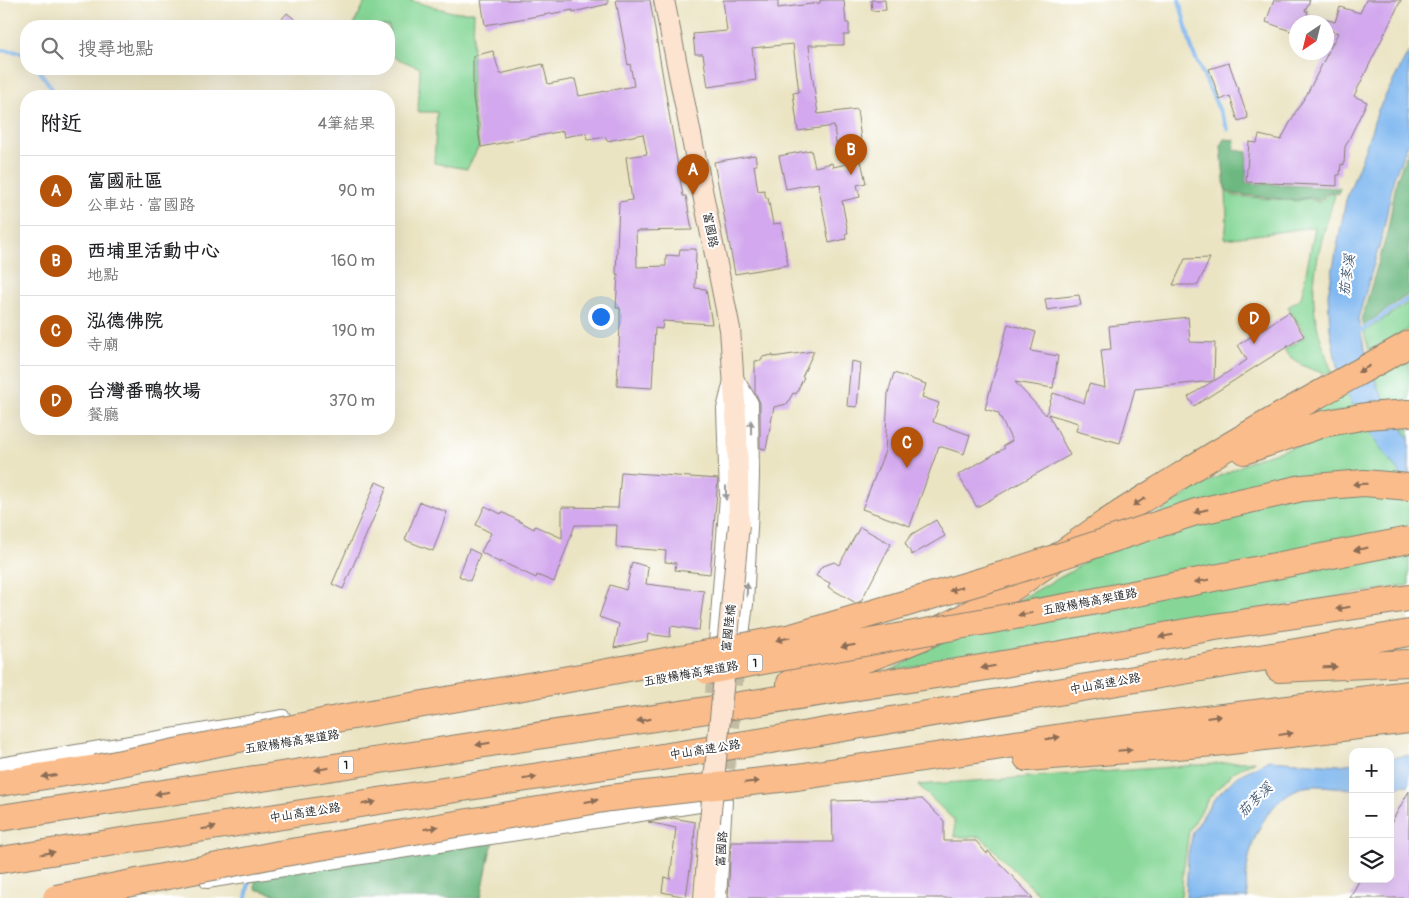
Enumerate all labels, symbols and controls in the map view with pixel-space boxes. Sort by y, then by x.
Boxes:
north arrow [1289,15,1334,60]
search box [20,20,395,75]
icon: search [38,34,66,62]
text: 搜尋地點 [78,37,154,61]
text: 附近 [40,110,82,137]
text: 4筆結果 [318,114,375,134]
pin: B [835,134,867,175]
pin: A [677,154,709,195]
text: 富國社區 [87,169,163,193]
text: A [51,181,61,201]
text: 90 m [338,181,375,201]
text: 公車站 · 富國路 [87,195,195,215]
street label: 富國路 [699,211,721,249]
text: 西埔里活動中心 [87,239,220,263]
text: B [51,251,61,271]
text: 160 m [331,251,375,271]
water label: 茄苳溪 [1336,252,1358,297]
text: 地點 [87,265,119,285]
pin: D [1238,303,1270,344]
your location [588,304,614,330]
text: 泓德佛院 [87,309,163,333]
text: C [51,321,61,341]
text: 190 m [332,321,375,341]
text: 寺廟 [87,335,119,355]
one-way arrow [1358,364,1371,373]
text: 台灣番鴨牧場 [87,379,201,403]
text: D [51,391,61,411]
text: 370 m [329,391,375,411]
text: 餐廳 [87,405,119,425]
one-way arrow [747,419,755,435]
pin: C [891,427,923,468]
one-way arrow [1352,480,1368,488]
one-way arrow [722,485,730,501]
one-way arrow [1132,497,1146,507]
one-way arrow [1193,507,1208,515]
one-way arrow [1353,546,1369,554]
one-way arrow [1193,577,1209,585]
one-way arrow [743,581,751,597]
one-way arrow [948,585,963,593]
street label: 五股楊梅高架道路 [1041,585,1139,619]
street label: 富國陸橋 [719,603,739,653]
one-way arrow [1335,604,1351,612]
one-way arrow [1017,611,1033,619]
one-way arrow [1157,632,1173,640]
one-way arrow [775,635,790,643]
one-way arrow [839,643,855,651]
road number: 1 [748,654,762,671]
street label: 五股楊梅高架道路 [642,658,740,690]
one-way arrow [1322,662,1338,670]
one-way arrow [980,663,996,671]
street label: 中山高速公路 [1068,670,1142,698]
one-way arrow [1206,713,1222,721]
one-way arrow [635,716,651,724]
street label: 五股楊梅高架道路 [243,727,341,757]
one-way arrow [1279,730,1295,738]
one-way arrow [1045,734,1061,742]
street label: 中山高速公路 [668,737,742,763]
one-way arrow [475,740,491,748]
one-way arrow [1117,746,1133,754]
map controls [1349,748,1394,883]
button: + [1349,748,1394,793]
road number: 1 [338,756,354,774]
one-way arrow [314,765,330,773]
one-way arrow [40,772,56,780]
one-way arrow [522,773,538,781]
one-way arrow [744,778,760,786]
water label: 茄苳溪 [1234,779,1277,821]
one-way arrow [153,790,169,798]
button: − [1349,793,1394,838]
one-way arrow [583,796,599,804]
one-way arrow [362,798,378,806]
street label: 中山高速公路 [268,800,342,826]
one-way arrow [201,823,217,831]
one-way arrow [423,824,439,832]
street label: 富國路 [713,831,731,867]
button: layers [1349,838,1394,883]
one-way arrow [41,849,57,857]

